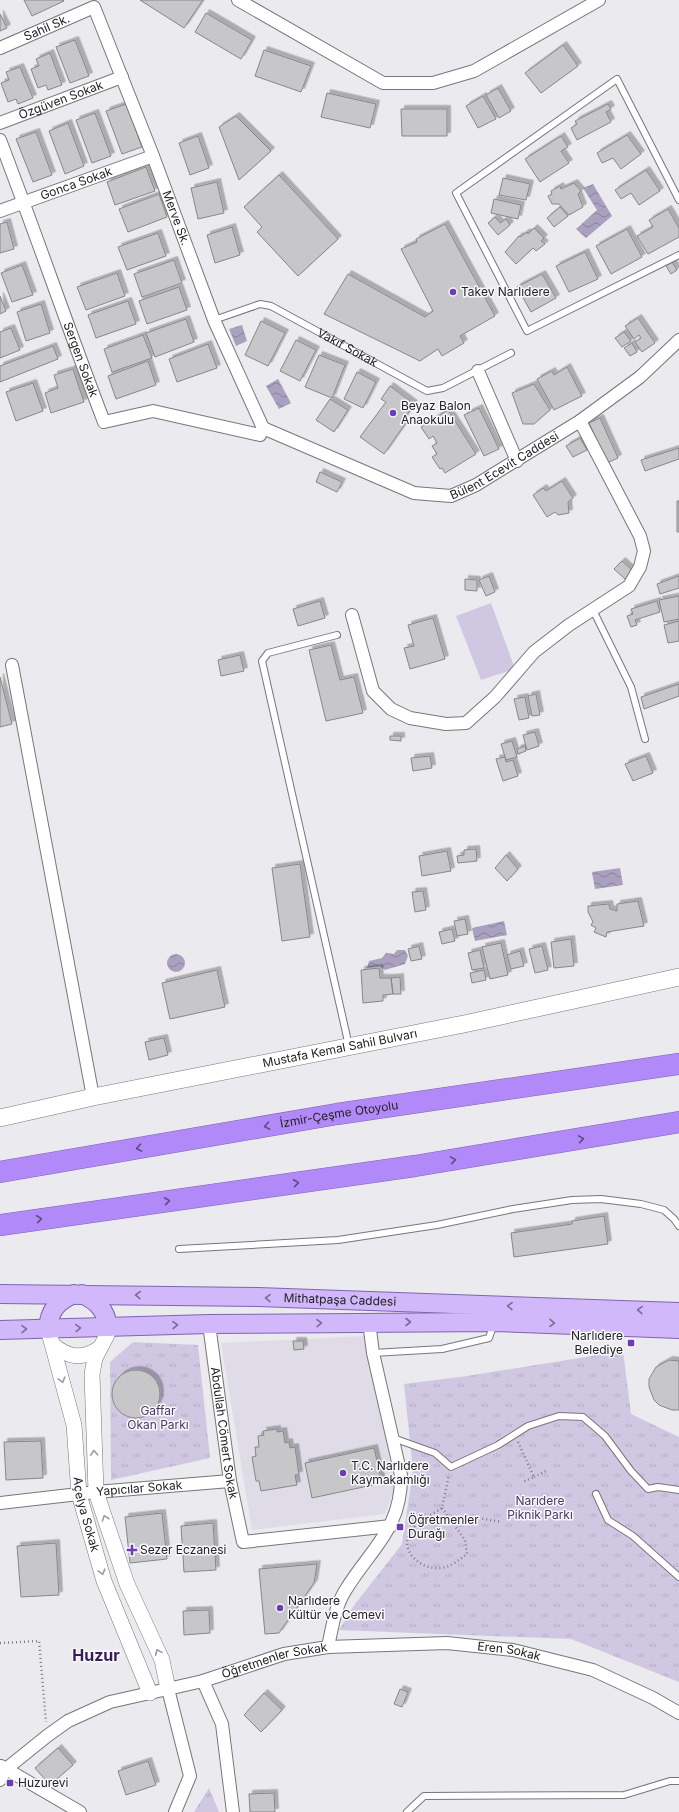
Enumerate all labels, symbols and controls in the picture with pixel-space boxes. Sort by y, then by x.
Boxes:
street label: Sahil Sk. [21,11,72,44]
street label: Özgüven Sokak [16,77,105,122]
street label: Gonca Sokak [38,163,114,203]
street label: Merve Sk. [160,188,194,247]
place label: Takev Narlıdere [461,284,550,299]
marker: Takev Narlıdere [448,287,458,297]
street label: Sergen Sokak [61,320,102,399]
street label: Vakıf Sokak [315,325,381,370]
place label: Beyaz Balon Anaokulu [401,398,471,427]
marker: Beyaz Balon Anaokulu [388,408,398,418]
street label: Bülent Ecevit Caddesi [447,428,561,503]
street label: Mustafa Kemal Sahil Bulvarı [261,1025,418,1070]
street label: İzmir-Çeşme Otoyolu [279,1097,399,1131]
one-way arrow [264,1121,270,1130]
one-way arrow [578,1135,585,1143]
one-way arrow [135,1143,142,1152]
one-way arrow [450,1156,456,1164]
one-way arrow [293,1179,299,1188]
one-way arrow [164,1197,170,1206]
one-way arrow [36,1215,42,1224]
street label: Mithatpaşa Caddesi [283,1290,397,1309]
one-way arrow [135,1291,141,1300]
one-way arrow [265,1293,271,1302]
one-way arrow [507,1301,513,1310]
one-way arrow [637,1306,643,1315]
one-way arrow [316,1318,322,1327]
one-way arrow [405,1318,411,1326]
one-way arrow [549,1319,555,1327]
one-way arrow [172,1321,178,1329]
one-way arrow [75,1323,81,1332]
one-way arrow [21,1325,27,1333]
place label: Narlıdere Belediye [571,1328,623,1357]
marker: Narlıdere Belediye [626,1338,636,1348]
street label: Abdullah Cömert Sokak [208,1366,242,1501]
one-way arrow [57,1376,66,1383]
park label: Gaffar Okan Parkı [127,1403,189,1432]
one-way arrow [89,1450,98,1456]
place label: T.C. Narlıdere Kaymakamlığı [351,1458,430,1487]
marker: T.C. Narlıdere Kaymakamlığı [338,1468,348,1478]
street label: Açelya Sokak [71,1476,103,1554]
street label: Yapıcılar Sokak [95,1477,183,1499]
park label: Narıdere Piknik Parkı [507,1493,573,1522]
place label: Öğretmenler Durağı [408,1512,479,1541]
one-way arrow [101,1515,109,1522]
marker: Öğretmenler Durağı [395,1522,405,1532]
place label: Sezer Eczanesi [140,1542,227,1557]
marker: Sezer Eczanesi [127,1545,137,1555]
one-way arrow [97,1568,106,1575]
place label: Narlıdere Kültür ve Cemevi [288,1593,384,1622]
marker: Narlıdere Kültür ve Cemevi [275,1603,285,1613]
street label: Eren Sokak [477,1638,543,1664]
street label: Öğretmenler Sokak [219,1639,329,1681]
district label: Huzur [72,1645,120,1665]
one-way arrow [155,1648,163,1656]
place label: Huzurevi [18,1775,69,1790]
marker: Huzurevi [5,1778,15,1788]

